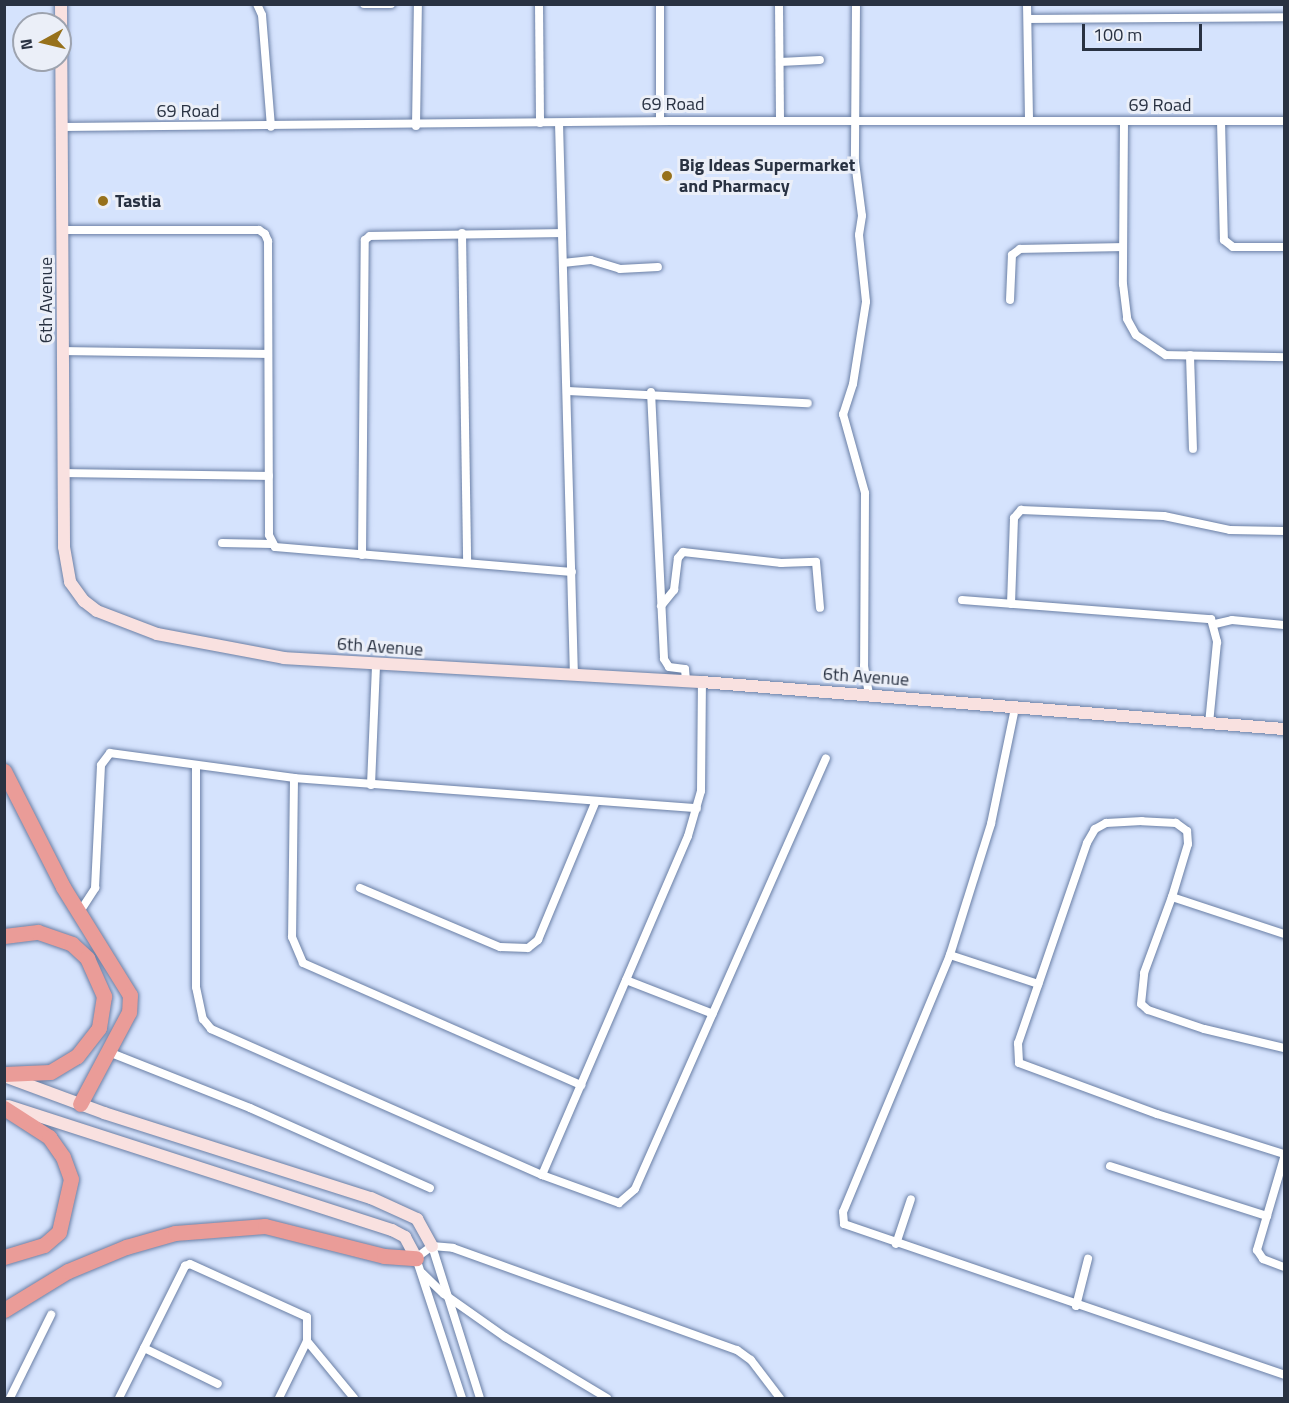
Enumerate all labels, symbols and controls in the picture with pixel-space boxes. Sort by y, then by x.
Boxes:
north arrow [12,12,72,72]
scale bar [1085,12,1205,50]
text: 100 m [1093,21,1142,48]
text: N [14,37,39,51]
street label: 69 Road [641,93,705,115]
street label: 69 Road [1128,94,1192,116]
street label: 69 Road [156,100,220,122]
place label: Big Ideas Supermarket and Pharmacy [679,155,855,198]
marker: Big Ideas Supermarket and Pharmacy [660,169,674,183]
place label: Tastia [115,190,161,212]
marker: Tastia [96,194,110,208]
street label: 6th Avenue [35,257,57,343]
street label: 6th Avenue [336,633,424,661]
street label: 6th Avenue [822,663,910,691]

